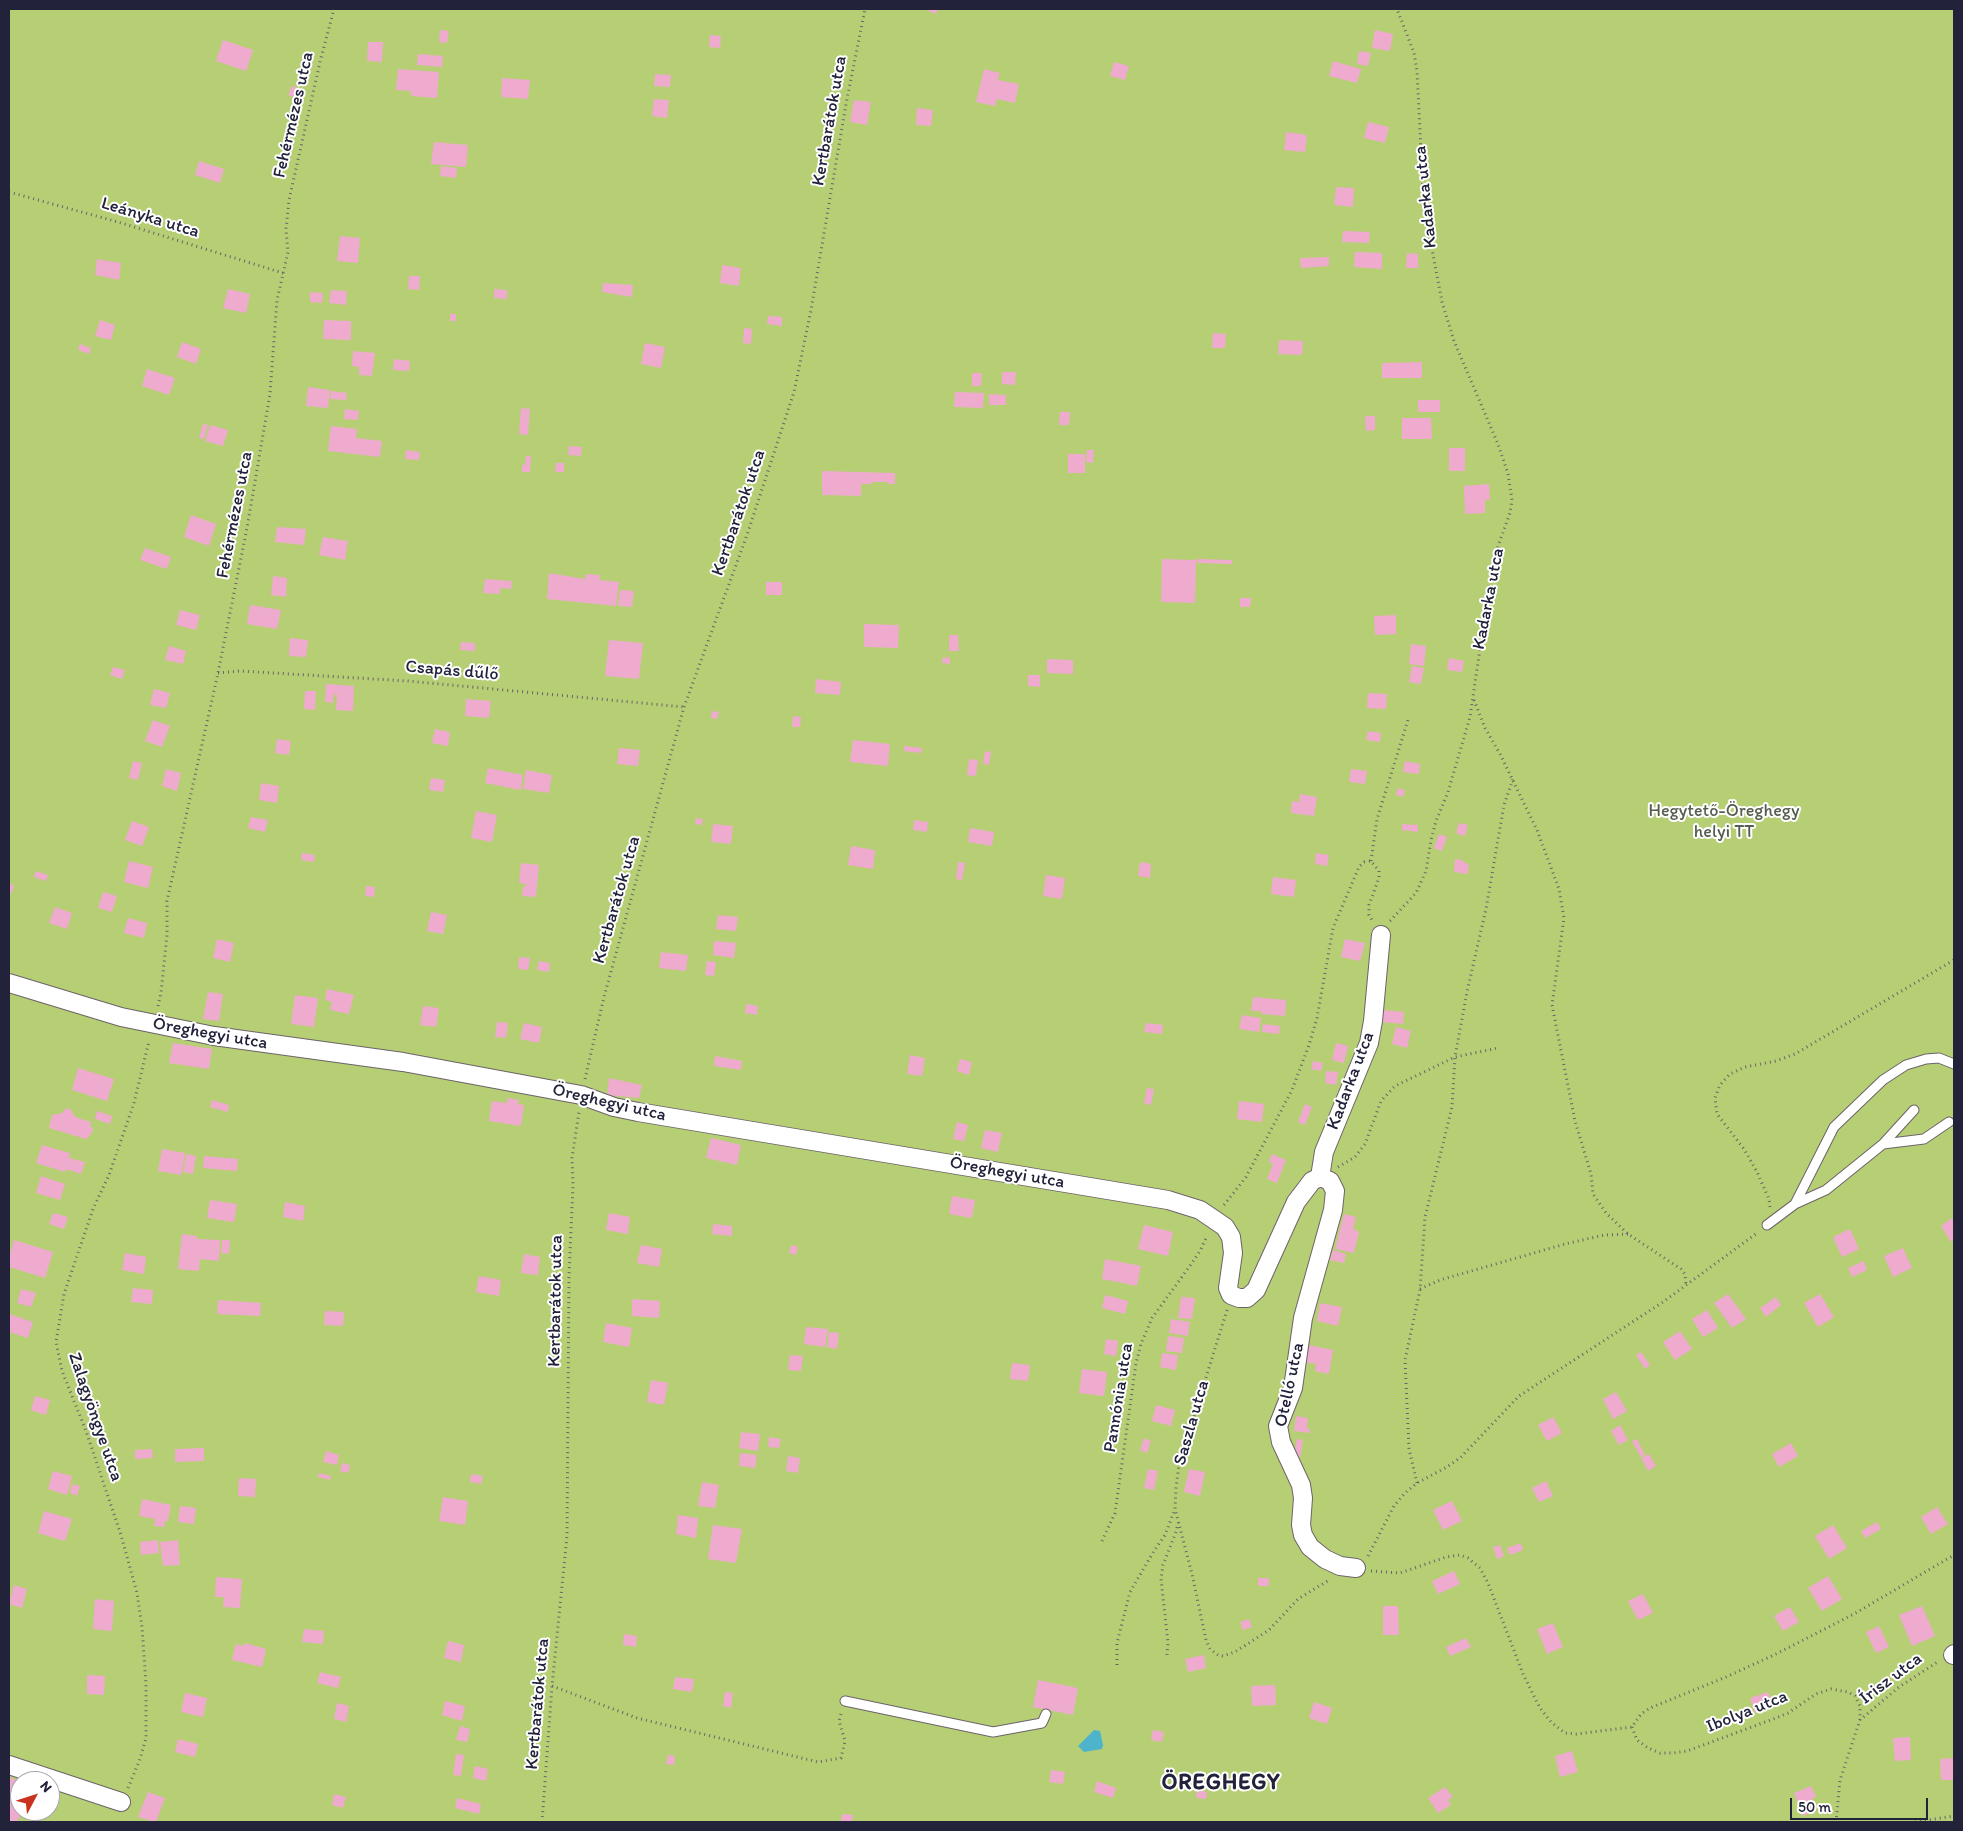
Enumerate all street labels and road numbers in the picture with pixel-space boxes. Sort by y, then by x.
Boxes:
street label: Fehérmézes utca [269,50,319,180]
street label: Kertbarátok utca [808,54,852,188]
street label: Kadarka utca [1410,145,1442,249]
street label: Leányka utca [98,193,202,243]
street label: Kertbarátok utca [707,447,771,579]
street label: Fehérmézes utca [212,450,258,580]
street label: Kadarka utca [1469,546,1509,652]
street label: Csapás dűlő [404,656,500,686]
street label: Kertbarátok utca [588,834,646,966]
street label: Öreghegyi utca [151,1013,269,1055]
street label: Kadarka utca [1322,1029,1380,1133]
street label: Öreghegyi utca [550,1079,668,1127]
street label: Öreghegyi utca [948,1152,1066,1194]
street label: Kertbarátok utca [544,1235,568,1367]
street label: Otelló utca [1271,1341,1309,1429]
street label: Pannónia utca [1100,1342,1138,1454]
street label: Zalagyöngye utca [63,1350,127,1484]
street label: Saszla utca [1170,1378,1214,1468]
street label: Kertbarátok utca [522,1637,554,1771]
street label: Írisz utca [1855,1649,1927,1709]
street label: Ibolya utca [1703,1686,1791,1738]

